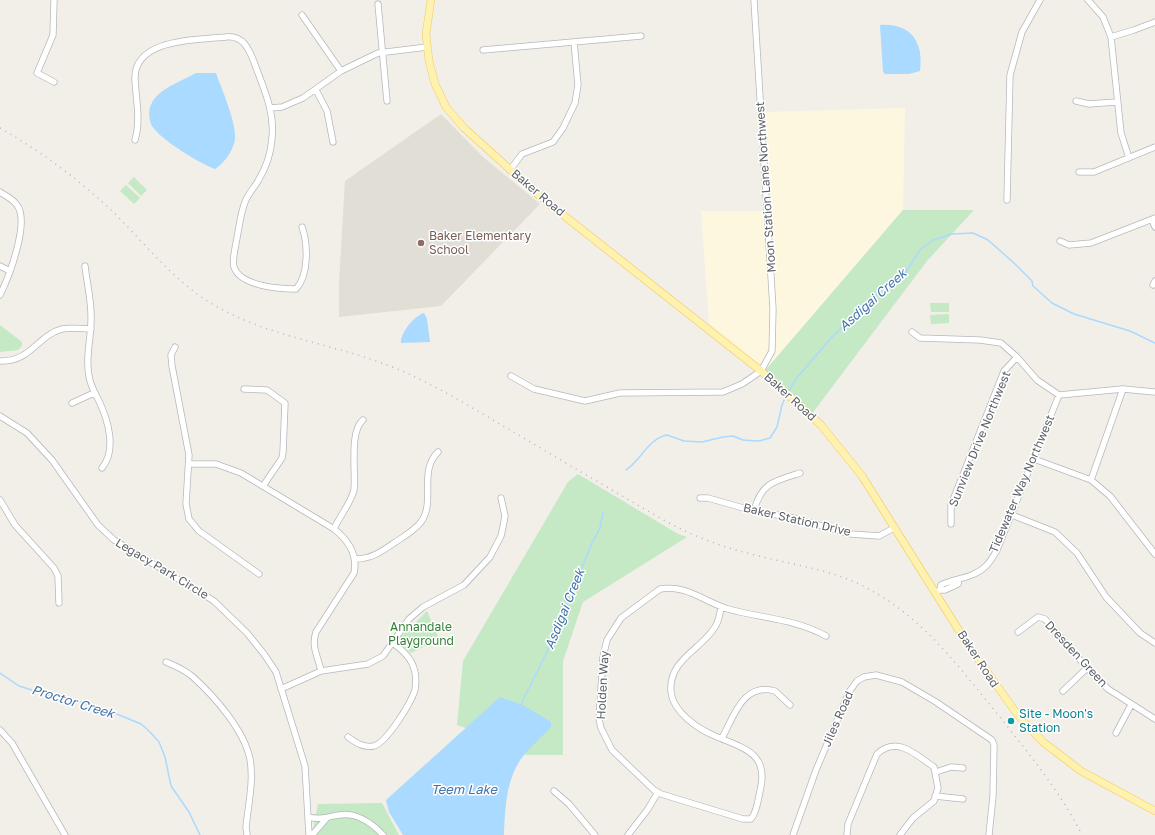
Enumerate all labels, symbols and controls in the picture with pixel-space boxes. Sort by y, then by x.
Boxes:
street label: Moon Station Lane Northwest [753,101,779,273]
street label: Baker Road [508,166,568,220]
place label: Baker Elementary School [429,229,531,257]
marker: Baker Elementary School [416,238,426,248]
water label: Asdigai Creek [836,266,910,334]
street label: Sunview Drive Northwest [946,369,1014,509]
street label: Baker Road [761,370,819,424]
street label: Tidewater Way Northwest [986,413,1058,555]
street label: Baker Station Drive [742,501,852,539]
street label: Legacy Park Circle [113,536,211,602]
water label: Asdigai Creek [542,567,588,651]
street label: Dresden Green [1042,618,1110,690]
park label: Annandale Playground [388,620,454,648]
street label: Baker Road [954,628,1002,690]
street label: Holden Way [594,650,612,720]
water label: Proctor Creek [30,682,116,722]
street label: Jiles Road [819,689,857,749]
place label: Site - Moon's Station [1019,707,1093,735]
marker: Site - Moon's Station [1006,716,1016,726]
water label: Teem Lake [431,782,497,798]

